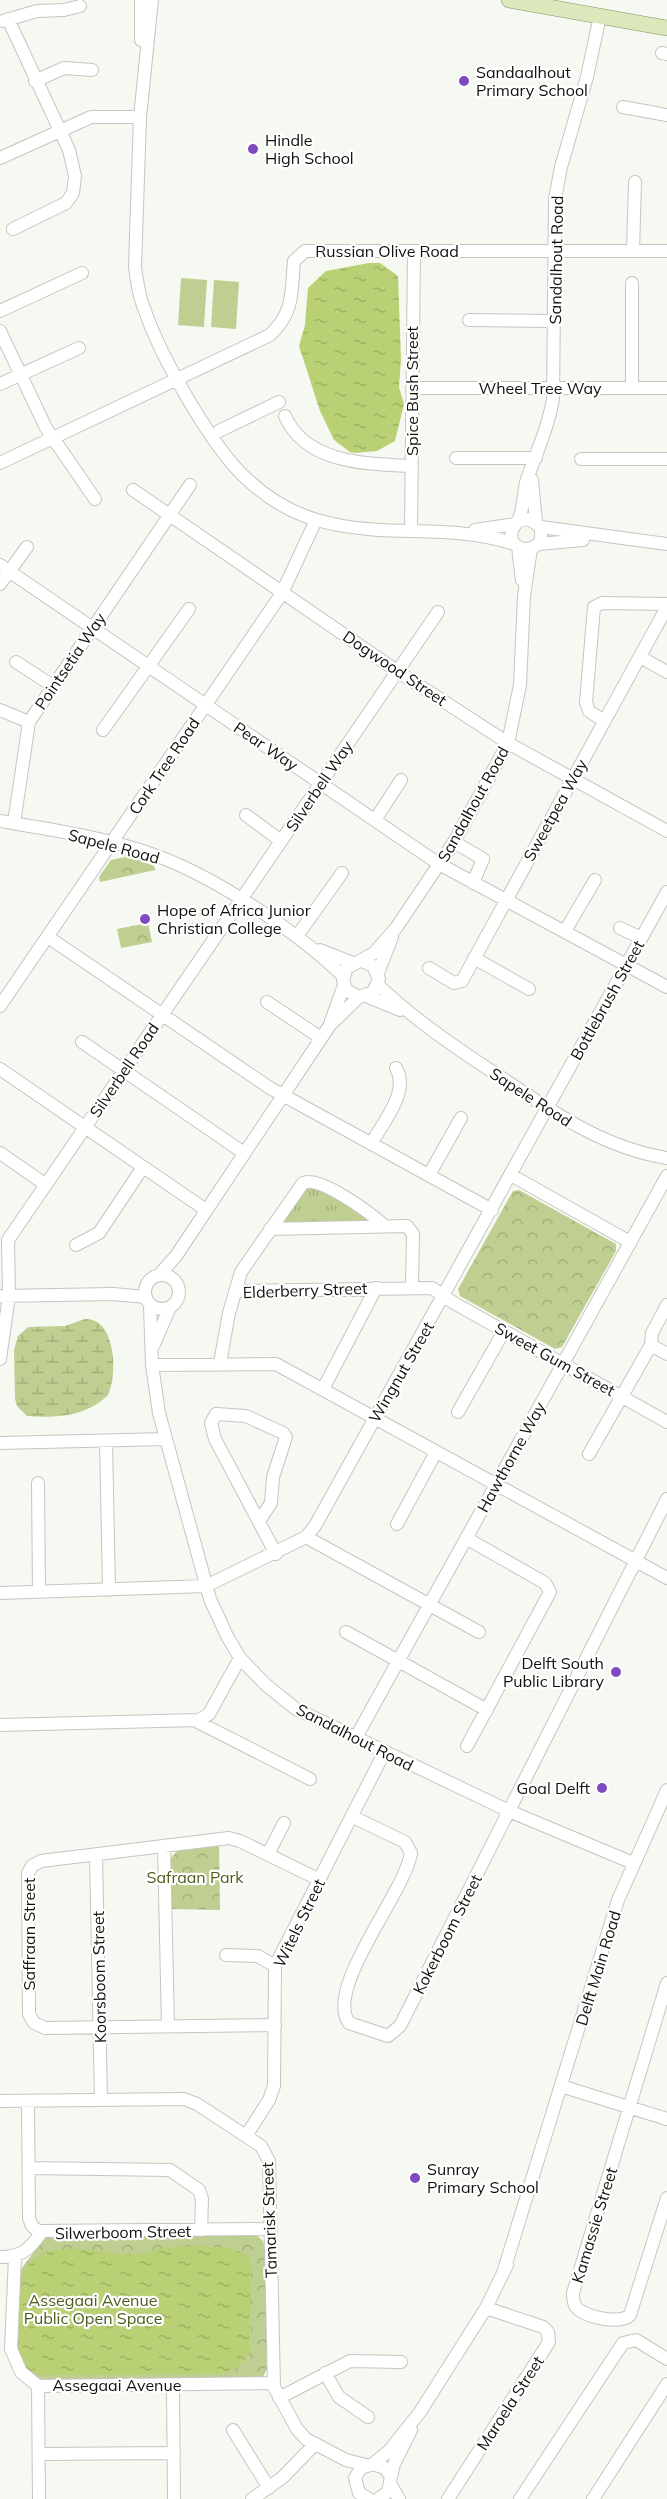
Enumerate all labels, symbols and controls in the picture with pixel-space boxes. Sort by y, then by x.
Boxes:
place label: Sandaalhout Primary School [476,62,588,100]
marker: Sandaalhout Primary School [457,74,471,88]
place label: Hindle High School [265,130,354,168]
marker: Hindle High School [246,142,260,156]
street label: Sandalhout Road [545,195,567,325]
street label: Russian Olive Road [315,241,459,261]
street label: Spice Bush Street [402,326,422,456]
street label: Wheel Tree Way [478,378,602,398]
street label: Pointsetia Way [30,608,110,713]
street label: Dogwood Street [339,626,451,710]
street label: Cork Tree Road [124,714,204,818]
street label: Pear Way [230,717,302,775]
street label: Silverbell Way [281,736,357,835]
street label: Sandalhout Road [433,743,513,865]
street label: Sweetpea Way [519,755,592,865]
street label: Sapele Road [66,824,162,868]
place label: Hope of Africa Junior Christian College [157,900,311,938]
marker: Hope of Africa Junior Christian College [138,912,152,926]
street label: Bottlebrush Street [566,936,648,1063]
street label: Silverbell Road [85,1019,163,1121]
street label: Sapele Road [486,1063,576,1131]
street label: Elderberry Street [242,1278,368,1302]
street label: Wingnut Street [364,1318,438,1426]
street label: Sweet Gum Street [491,1318,619,1400]
street label: Hawthorne Way [472,1398,550,1516]
place label: Delft South Public Library [503,1653,604,1691]
marker: Delft South Public Library [609,1665,623,1679]
street label: Sandalhout Road [293,1699,417,1775]
place label: Goal Delft [516,1778,590,1798]
marker: Goal Delft [595,1781,609,1795]
park label: Safraan Park [146,1867,244,1887]
street label: Kokerboom Street [408,1870,486,1997]
street label: Witels Street [269,1875,329,1971]
street label: Saffraan Street [19,1877,39,1990]
street label: Delft Main Road [571,1908,625,2028]
street label: Koorsboom Street [88,1910,110,2043]
place label: Sunray Primary School [427,2159,539,2197]
street label: Tamarisk Street [257,2161,281,2278]
street label: Kamassie Street [567,2164,621,2285]
marker: Sunray Primary School [408,2171,422,2185]
street label: Silwerboom Street [55,2221,192,2243]
park label: Assegaai Avenue Public Open Space [24,2290,162,2328]
street label: Maroela Street [472,2352,548,2454]
street label: Assegaai Avenue [53,2375,181,2395]

